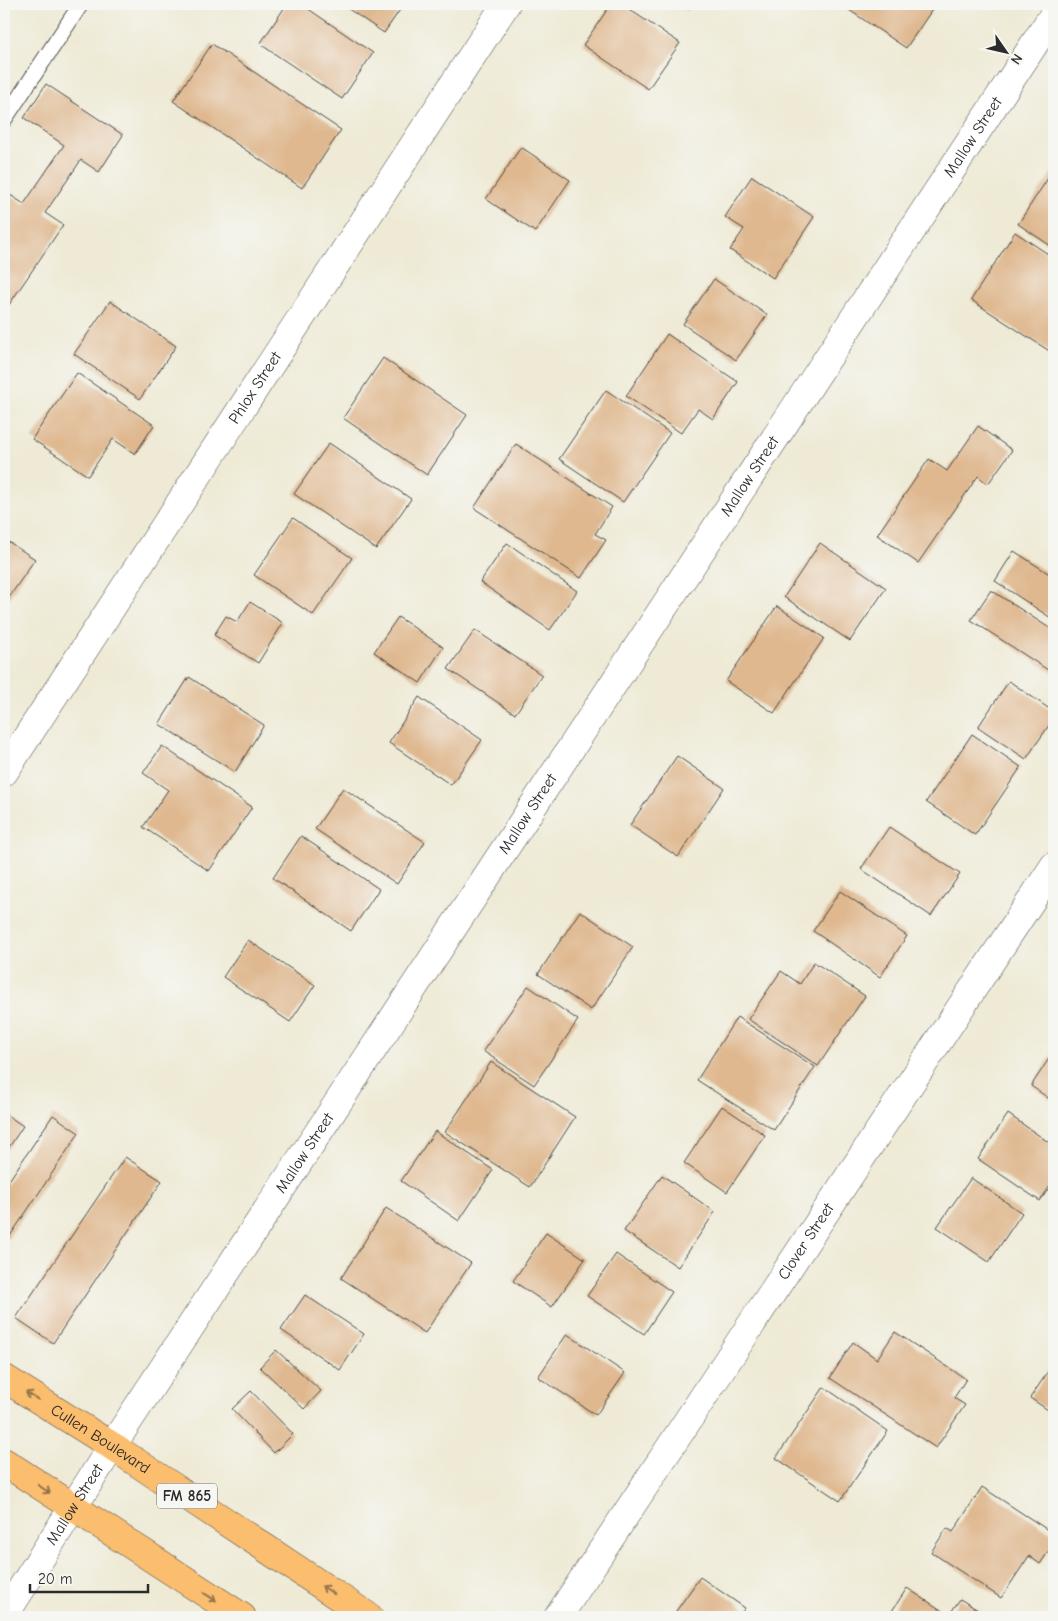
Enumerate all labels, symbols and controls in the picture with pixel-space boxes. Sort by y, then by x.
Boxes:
north arrow [980,28,1030,78]
text: N [1007,50,1026,68]
street label: Mallow Street [940,93,1006,181]
street label: Phlox Street [225,348,285,427]
street label: Mallow Street [717,433,783,520]
street label: Mallow Street [495,770,561,857]
street label: Mallow Street [272,1109,338,1197]
street label: Clover Street [774,1200,838,1283]
one-way arrow [25,1390,39,1400]
street label: Cullen Boulevard [47,1401,153,1478]
street label: Mallow Street [42,1461,107,1548]
one-way arrow [37,1484,51,1494]
road number: FM 865 [157,1484,217,1508]
scale bar [30,1561,148,1593]
text: 20 m [38,1570,72,1588]
one-way arrow [322,1585,336,1595]
one-way arrow [203,1591,217,1602]

